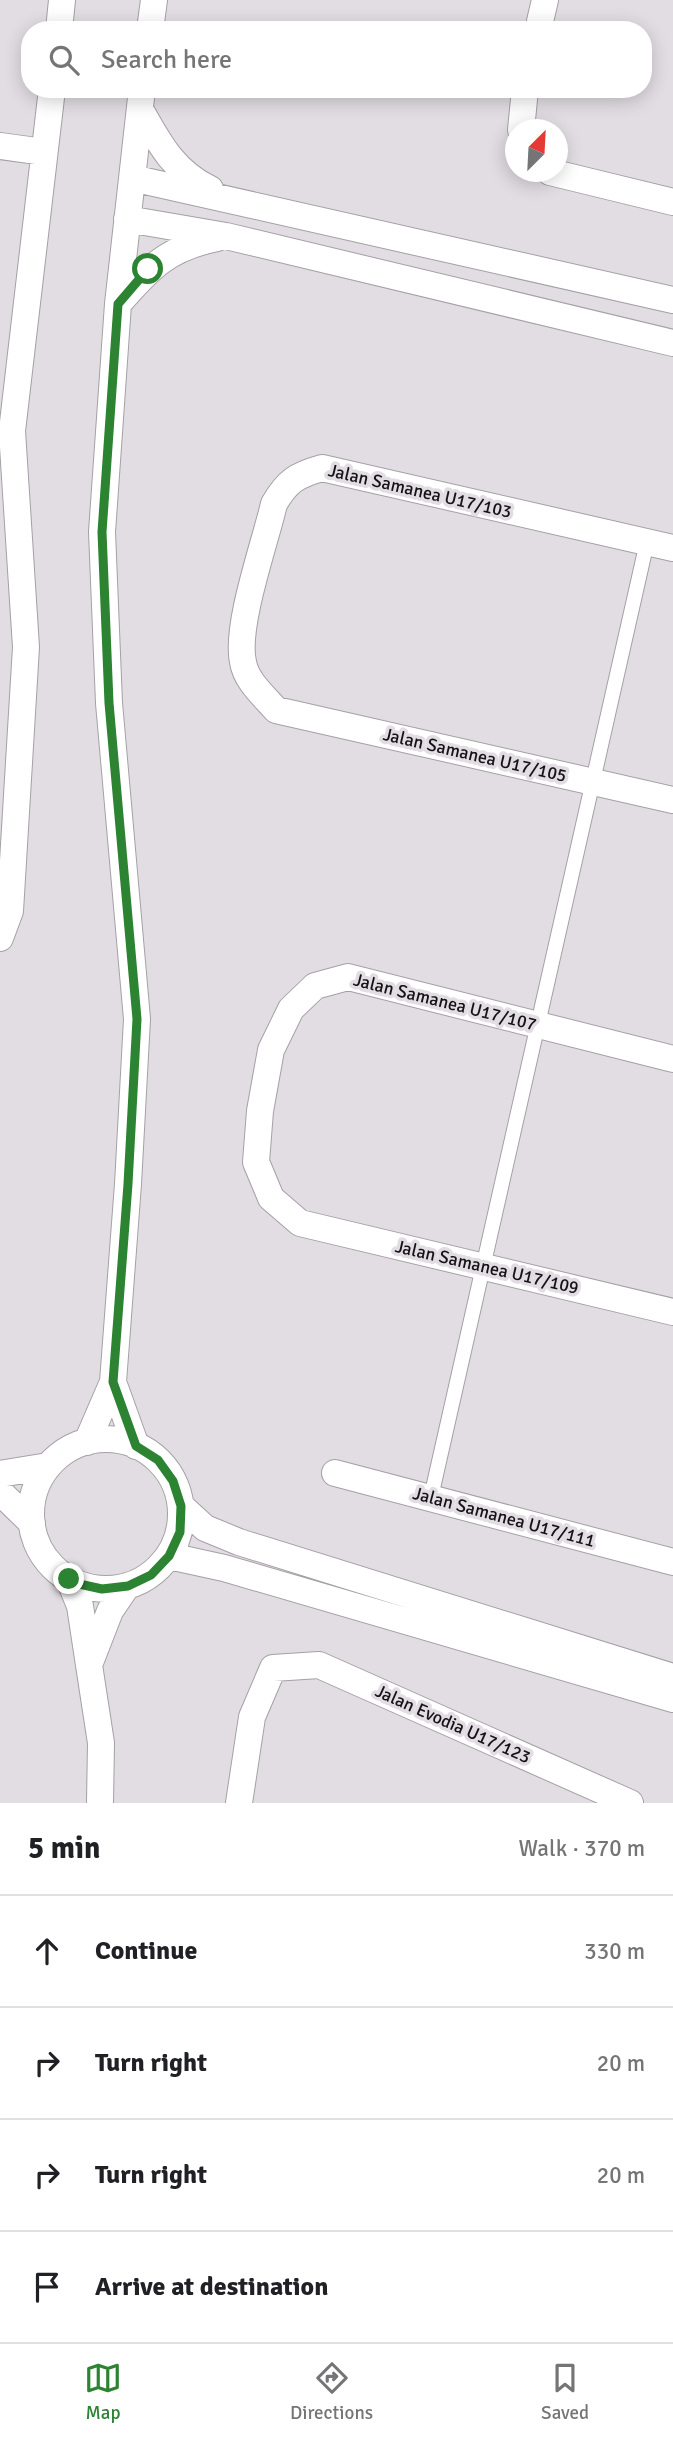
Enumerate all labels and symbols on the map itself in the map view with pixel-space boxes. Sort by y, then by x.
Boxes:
north arrow [505,119,568,182]
route start [132,253,163,284]
street label: Jalan Samanea U17/103 [326,459,514,523]
street label: Jalan Samanea U17/105 [381,723,569,787]
street label: Jalan Samanea U17/107 [351,969,539,1035]
street label: Jalan Samanea U17/109 [393,1235,581,1299]
street label: Jalan Samanea U17/111 [410,1482,598,1552]
route end [53,1563,84,1594]
street label: Jalan Evodia U17/123 [372,1680,534,1768]

